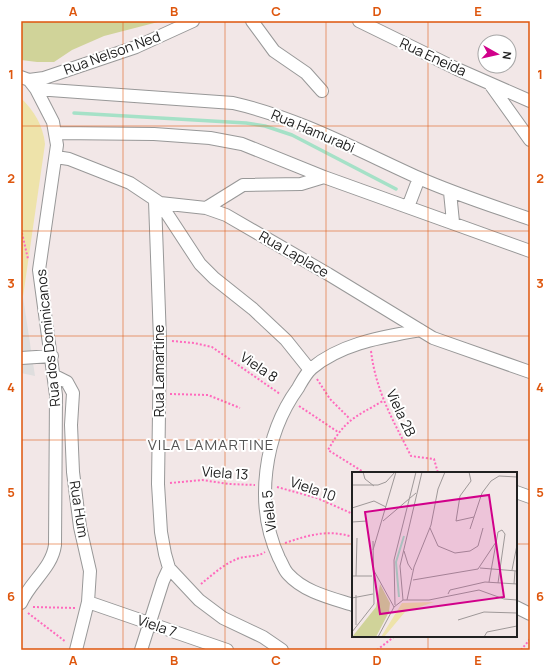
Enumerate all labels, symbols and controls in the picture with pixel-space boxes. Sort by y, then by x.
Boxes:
text: A [69,2,78,20]
text: B [170,2,178,20]
text: C [271,2,281,20]
text: D [372,2,382,20]
text: E [474,2,482,20]
street label: Rua Nelson Ned [61,26,163,79]
street label: Rua Eneida [397,33,470,80]
north arrow [477,34,517,74]
text: N [499,51,515,61]
text: 1 [8,65,14,83]
text: 1 [537,65,543,83]
street label: Rua Hamurabi [268,104,358,157]
text: 2 [7,169,15,187]
text: 2 [536,169,544,187]
street label: Rua Laplace [256,226,333,281]
street label: Rua dos Dominicanos [31,268,64,408]
text: 3 [7,274,15,292]
text: 3 [536,274,544,292]
street label: Rua Lamartine [149,325,168,417]
street label: Viela 8 [237,347,282,386]
text: 4 [7,378,15,396]
text: 4 [536,378,544,396]
street label: Viela 2B [382,386,421,440]
district label: VILA LAMARTINE [148,434,274,455]
street label: Viela 13 [201,461,249,484]
street label: Viela 10 [288,472,339,505]
inset map [352,472,517,637]
street label: Rua Hum [66,479,93,539]
text: 5 [7,483,15,501]
text: 5 [536,483,544,501]
street label: Viela 5 [257,489,280,533]
text: 6 [7,587,15,605]
text: 6 [536,587,544,605]
street label: Viela 7 [135,610,179,641]
text: A [69,651,78,669]
text: B [170,651,178,669]
text: C [271,651,281,669]
text: D [372,651,382,669]
text: E [474,651,482,669]

